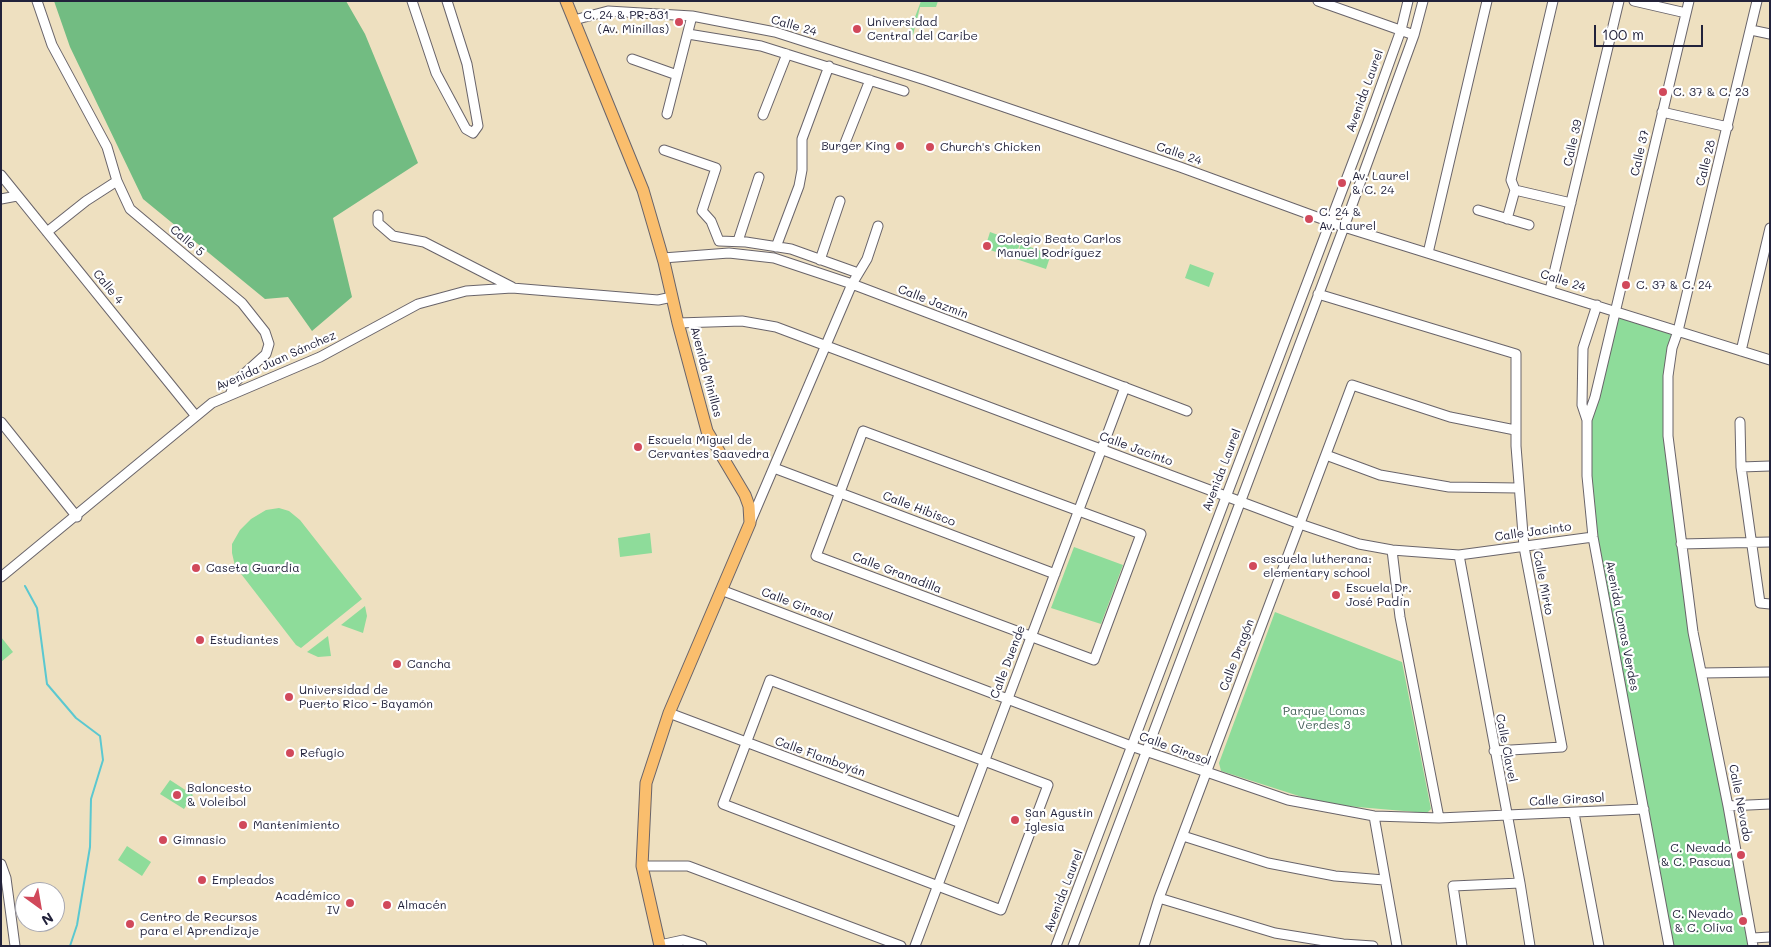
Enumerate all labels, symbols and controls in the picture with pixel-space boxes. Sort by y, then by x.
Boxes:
place label: C. 24 & PR-831 (Av. Minillas) [583,8,669,36]
street label: Calle 24 [769,13,819,39]
place label: Universidad Central del Caribe [867,15,978,43]
scale bar [1596,15,1705,47]
marker: C. 24 & PR-831 (Av. Minillas) [673,16,685,28]
marker: Universidad Central del Caribe [851,23,863,35]
text: 100 m [1602,24,1644,44]
street label: Avenida Laurel [1343,48,1387,134]
place label: C. 37 & C. 23 [1673,85,1749,99]
marker: C. 37 & C. 23 [1657,86,1669,98]
street label: Calle 39 [1561,118,1585,168]
street label: Calle 37 [1628,128,1652,178]
street label: Calle 28 [1693,138,1719,188]
place label: Burger King [821,139,890,153]
marker: Burger King [894,140,906,152]
place label: Church's Chicken [940,140,1041,154]
street label: Calle 24 [1154,140,1204,168]
marker: Church's Chicken [924,141,936,153]
place label: Av. Laurel & C. 24 [1352,169,1409,197]
marker: Av. Laurel & C. 24 [1336,177,1348,189]
place label: C. 24 & Av. Laurel [1319,205,1376,233]
marker: C. 24 & Av. Laurel [1303,213,1315,225]
street label: Calle 5 [167,223,207,259]
place label: Colegio Beato Carlos Manuel Rodríguez [997,232,1121,260]
marker: Colegio Beato Carlos Manuel Rodríguez [981,240,993,252]
street label: Calle 4 [90,267,126,307]
street label: Calle 24 [1538,267,1588,295]
place label: C. 37 & C. 24 [1636,278,1712,292]
marker: C. 37 & C. 24 [1620,279,1632,291]
street label: Calle Jazmín [896,282,970,322]
street label: Avenida Minillas [687,325,725,419]
street label: Avenida Juan Sánchez [214,328,338,394]
street label: Avenida Laurel [1200,427,1244,513]
street label: Calle Jacinto [1097,429,1175,469]
place label: Escuela Miguel de Cervantes Saavedra [648,433,769,461]
marker: Escuela Miguel de Cervantes Saavedra [632,441,644,453]
street label: Calle Hibisco [881,489,957,529]
street label: Calle Jacinto [1494,519,1572,545]
street label: Calle Granadilla [850,549,944,597]
street label: Calle Mirto [1530,550,1556,616]
place label: escuela lutherana: elementary school [1263,552,1372,580]
marker: escuela lutherana: elementary school [1247,560,1259,572]
street label: Avenida Lomas Verdes [1602,560,1642,692]
place label: Caseta Guardia [206,561,300,575]
marker: Caseta Guardia [190,562,202,574]
place label: Escuela Dr. José Padín [1346,581,1412,609]
street label: Calle Girasol [759,585,835,625]
marker: Escuela Dr. José Padín [1330,589,1342,601]
street label: Calle Dragón [1217,617,1257,693]
street label: Calle Duende [987,623,1029,701]
place label: Estudiantes [210,633,278,647]
marker: Estudiantes [194,634,206,646]
place label: Cancha [407,657,451,671]
marker: Cancha [391,658,403,670]
place label: Universidad de Puerto Rico - Bayamón [299,683,433,711]
marker: Universidad de Puerto Rico - Bayamón [283,691,295,703]
park label: Parque Lomas Verdes 3 [1283,704,1365,732]
street label: Calle Clavel [1492,713,1520,783]
street label: Calle Girasol [1137,729,1213,769]
street label: Calle Flamboyán [773,734,867,780]
place label: Refugio [300,746,344,760]
marker: Refugio [284,747,296,759]
street label: Calle Nevado [1725,763,1755,843]
place label: Baloncesto & Voleibol [187,781,251,809]
marker: Baloncesto & Voleibol [171,789,183,801]
street label: Calle Girasol [1529,791,1605,809]
place label: San Agustin Iglesia [1025,806,1093,834]
marker: San Agustin Iglesia [1009,814,1021,826]
place label: Mantenimiento [253,818,339,832]
marker: Mantenimiento [237,819,249,831]
place label: Gimnasio [173,833,226,847]
marker: Gimnasio [157,834,169,846]
place label: C. Nevado & C. Pascua [1661,841,1731,869]
street label: Avenida Laurel [1042,848,1086,934]
marker: C. Nevado & C. Pascua [1735,849,1747,861]
place label: Empleados [212,873,274,887]
marker: Empleados [196,874,208,886]
north arrow [15,882,65,932]
place label: Académico IV [275,889,340,917]
marker: Académico IV [344,897,356,909]
place label: Almacén [397,898,446,912]
marker: Almacén [381,899,393,911]
place label: C. Nevado & C. Oliva [1672,907,1733,935]
text: N [38,908,57,930]
place label: Centro de Recursos para el Aprendizaje [140,910,259,938]
marker: C. Nevado & C. Oliva [1737,915,1749,927]
marker: Centro de Recursos para el Aprendizaje [124,918,136,930]

